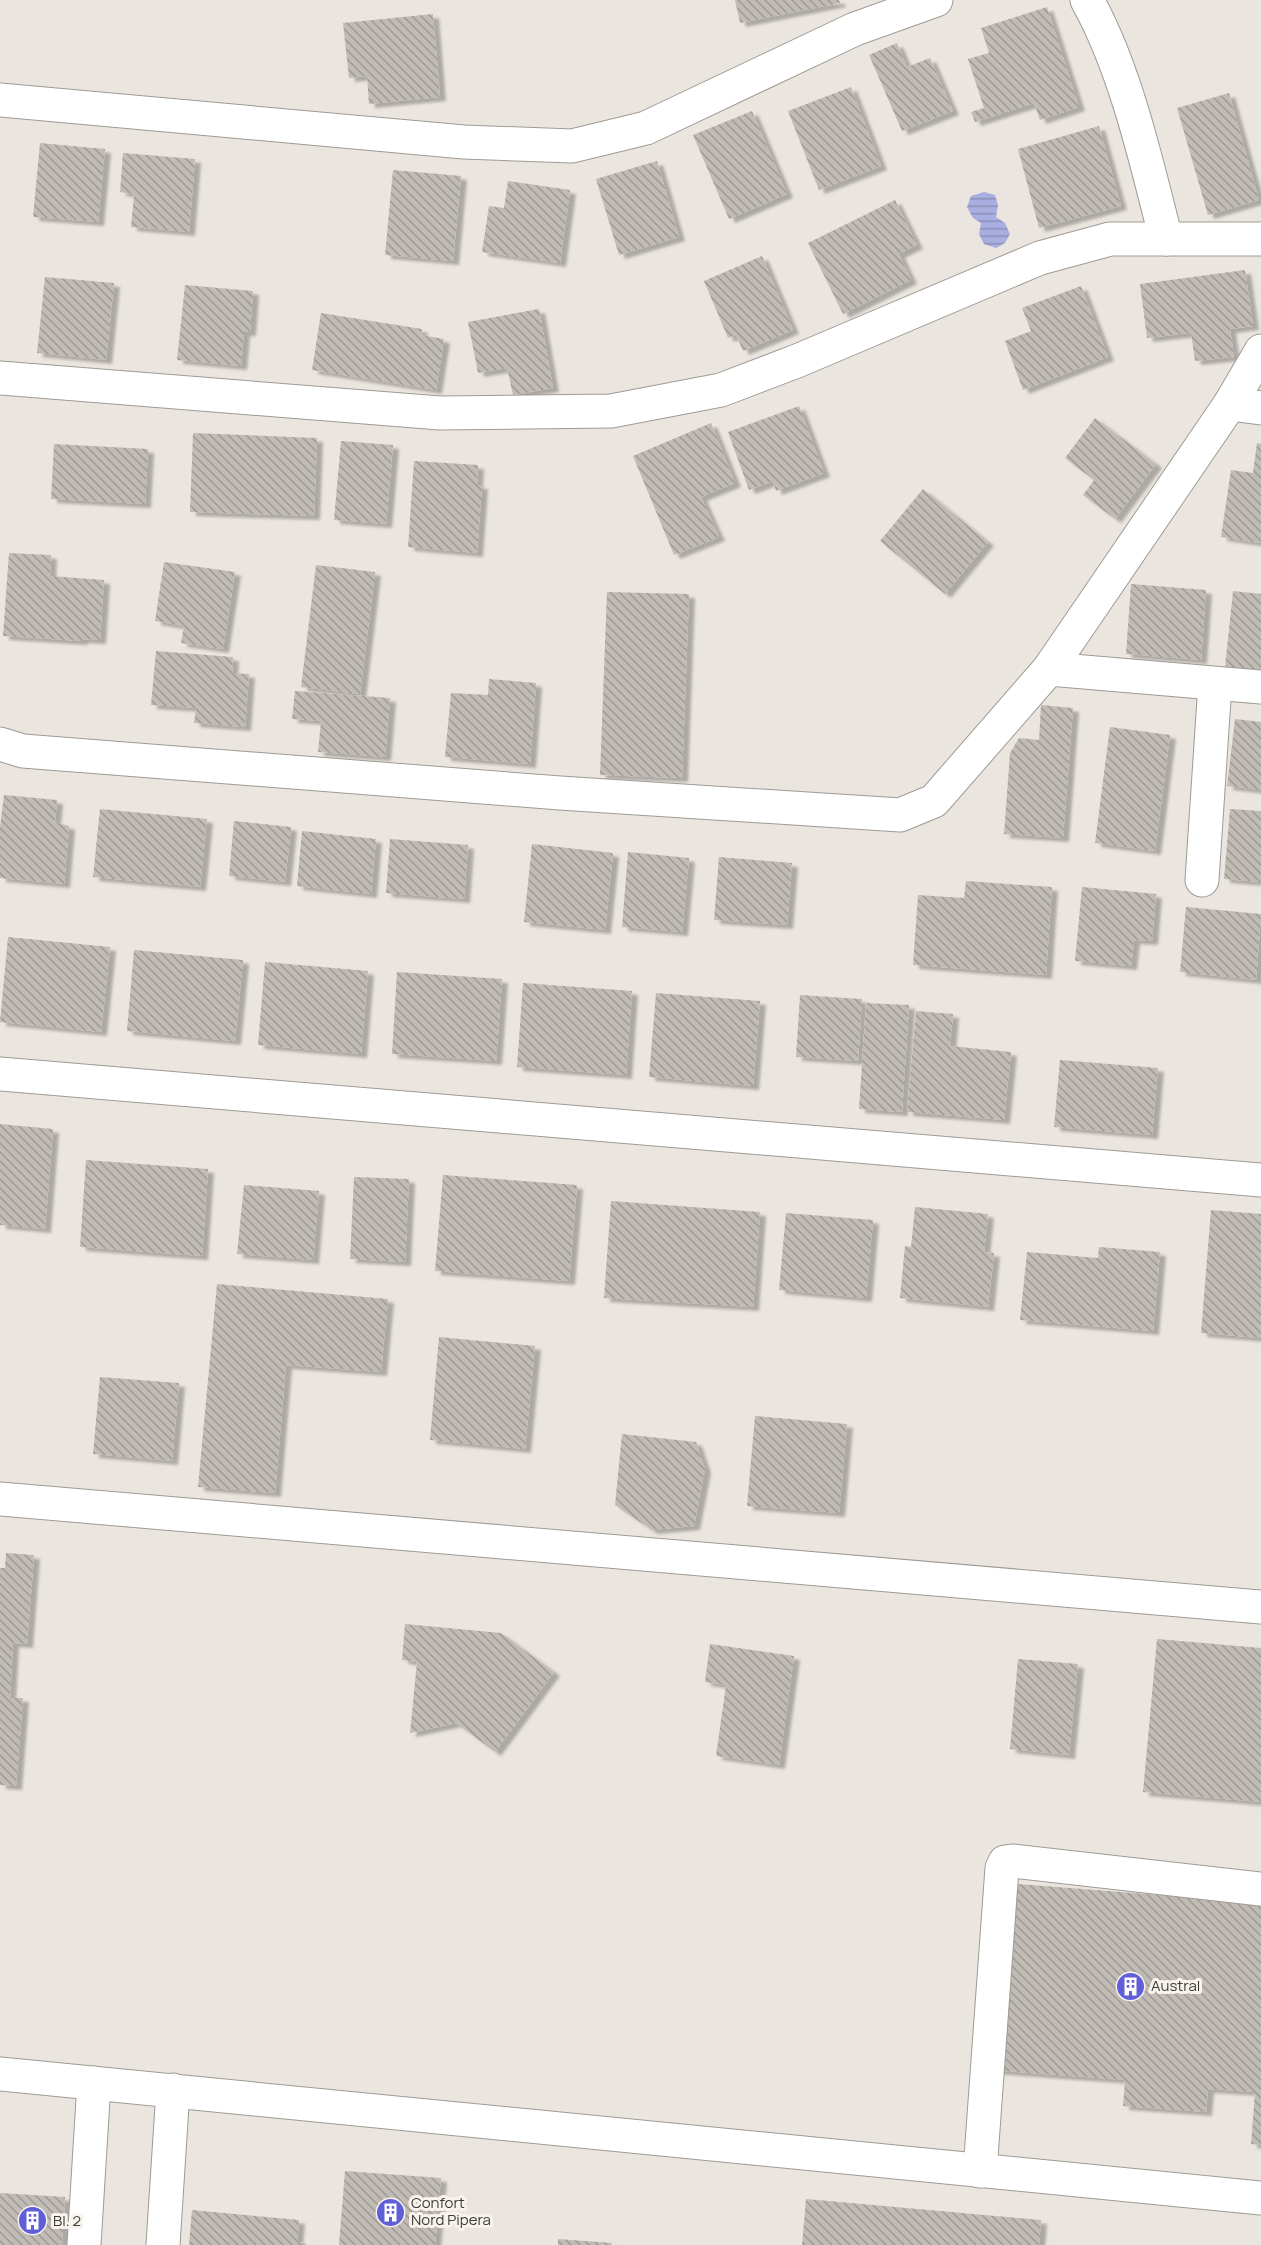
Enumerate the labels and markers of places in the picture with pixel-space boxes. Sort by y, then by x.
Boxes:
building icon: Austral [1114,1970,1146,2002]
place label: Austral [1151,1975,1200,1996]
place label: Confort Nord Pipera [411,2192,491,2230]
building icon: Confort Nord Pipera [374,2196,406,2228]
building icon: Bl. 2 [16,2205,48,2237]
place label: Bl. 2 [53,2210,81,2231]

